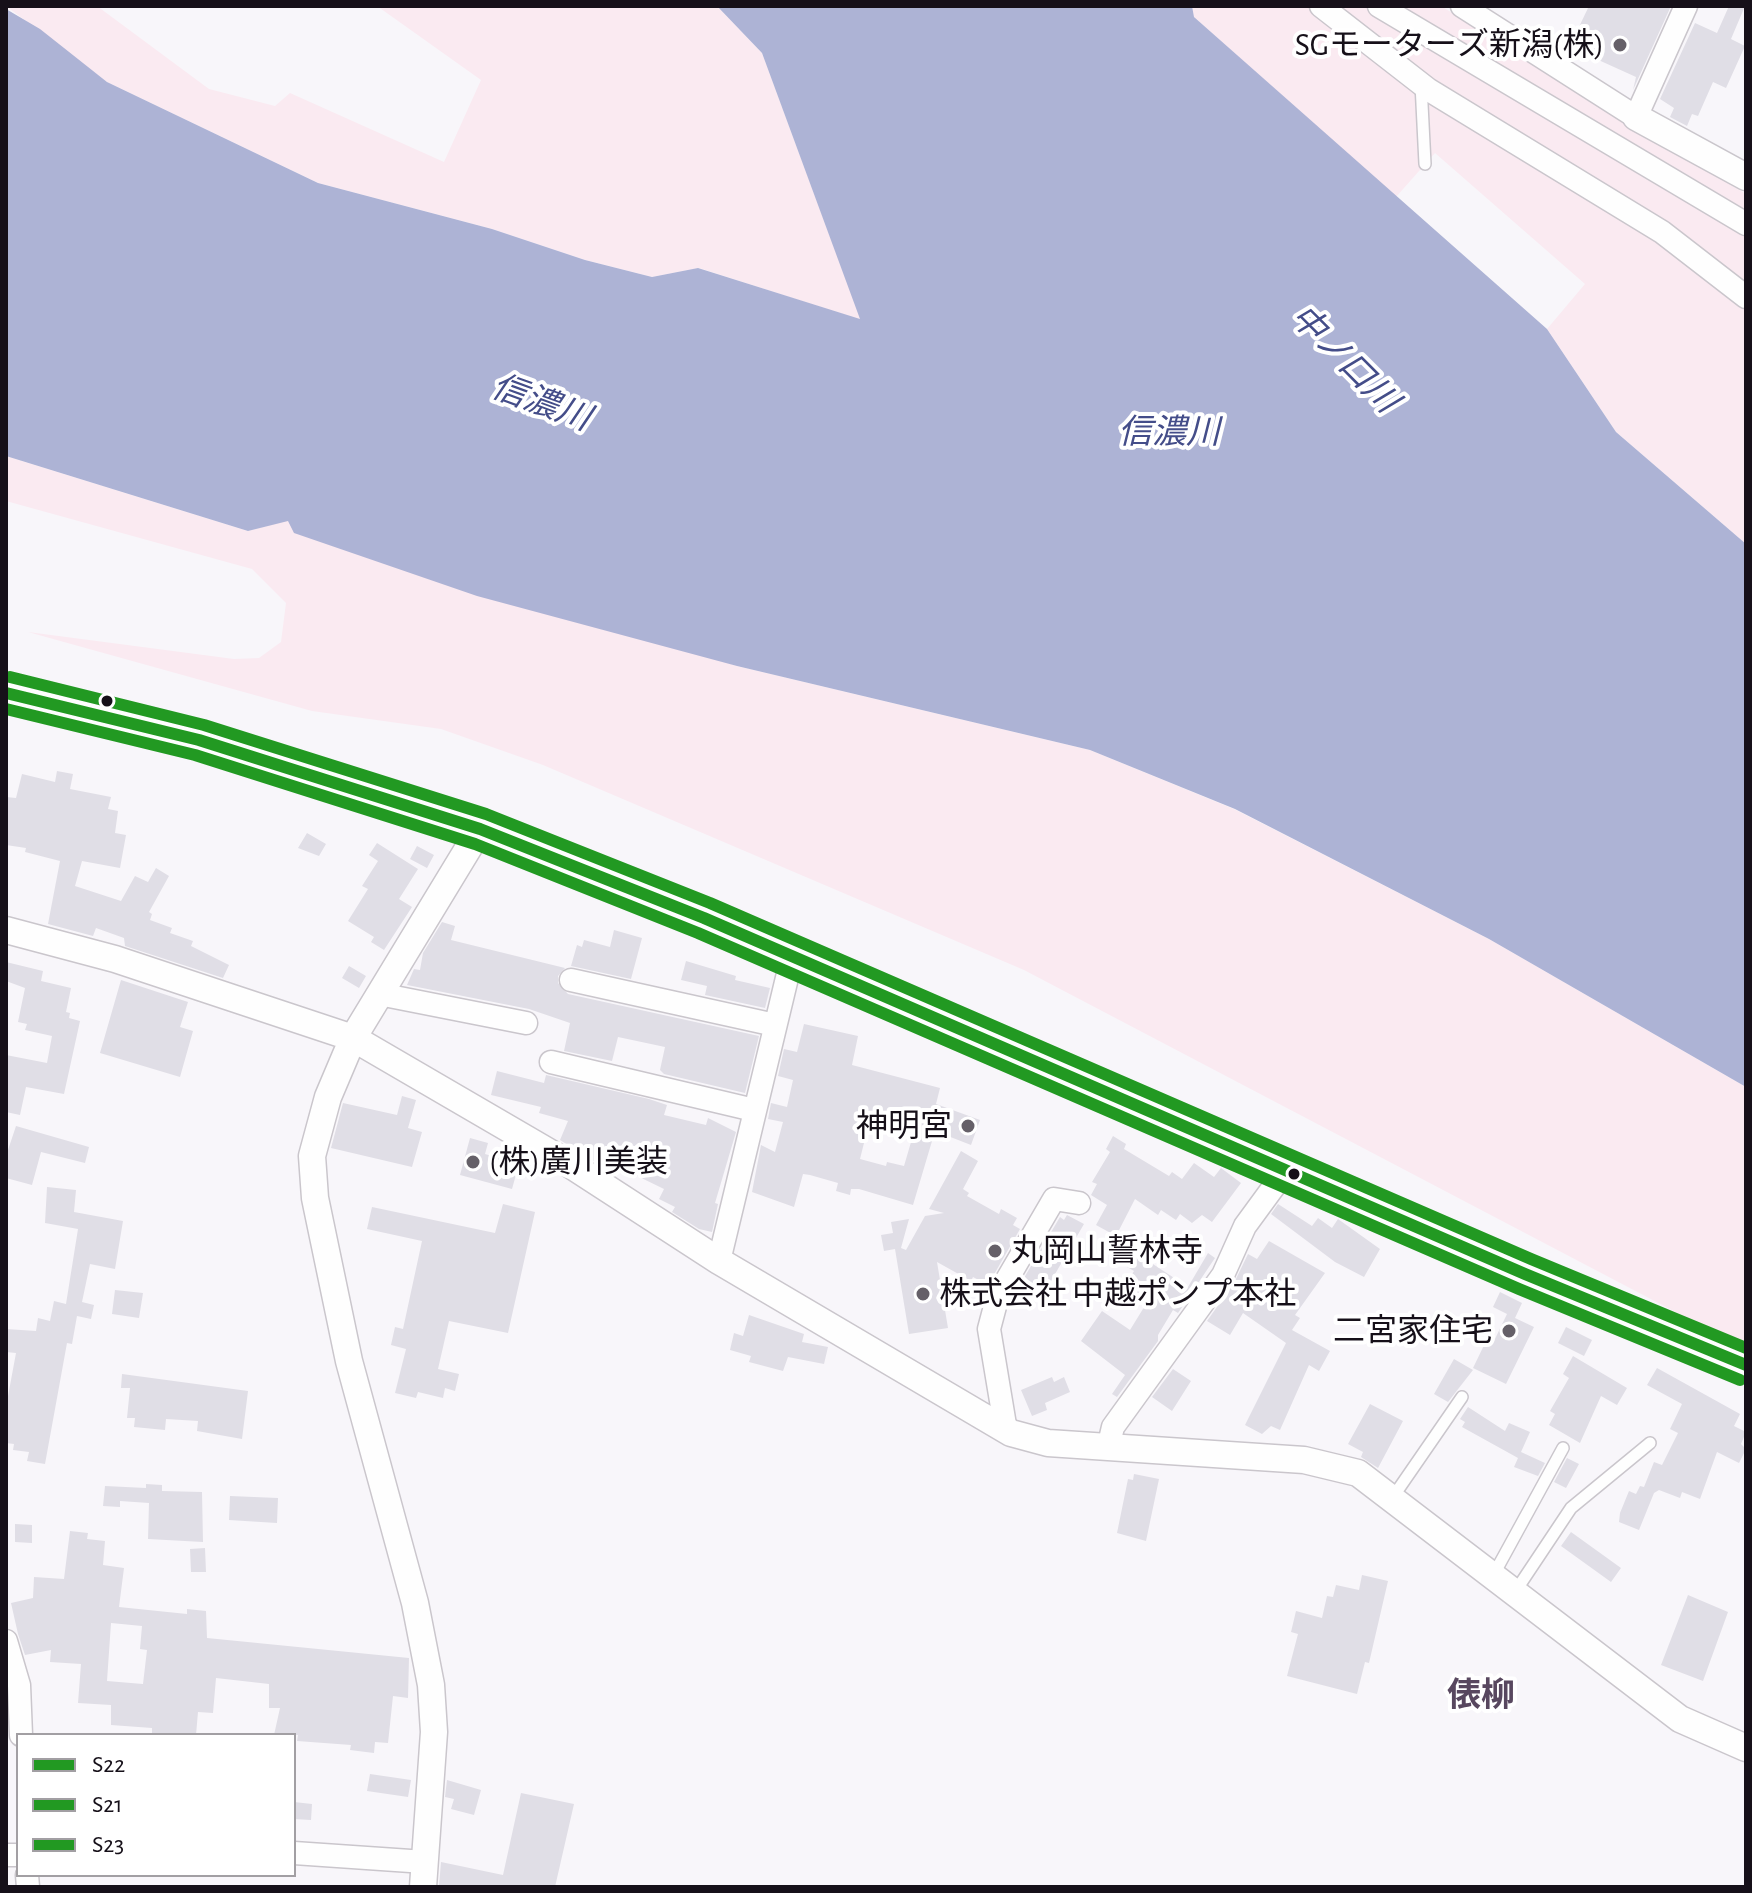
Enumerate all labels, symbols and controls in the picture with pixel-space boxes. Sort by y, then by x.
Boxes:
place label: SGモーターズ新潟(株) [1295,26,1604,64]
marker: SGモーターズ新潟(株) [1611,36,1629,54]
water label: 中ノ口川 [1281,296,1407,422]
water label: 信濃川 [486,366,596,440]
water label: 信濃川 [1118,413,1220,453]
unlabelled marker [99,693,115,709]
place label: 神明宮 [856,1107,952,1145]
marker: 神明宮 [959,1117,977,1135]
place label: (株)廣川美装 [489,1143,668,1181]
marker: (株)廣川美装 [464,1153,482,1171]
unlabelled marker [1286,1166,1302,1182]
place label: 丸岡山誓林寺 [1011,1232,1203,1270]
marker: 丸岡山誓林寺 [986,1242,1004,1260]
place label: 株式会社 中越ポンプ本社 [939,1275,1296,1313]
marker: 株式会社 中越ポンプ本社 [914,1285,932,1303]
place label: 二宮家住宅 [1333,1312,1493,1350]
marker: 二宮家住宅 [1500,1322,1518,1340]
district label: 俵柳 [1447,1676,1515,1716]
legend [16,1733,296,1877]
text: S22 [92,1753,125,1777]
text: S21 [92,1793,123,1817]
text: S23 [92,1833,124,1857]

